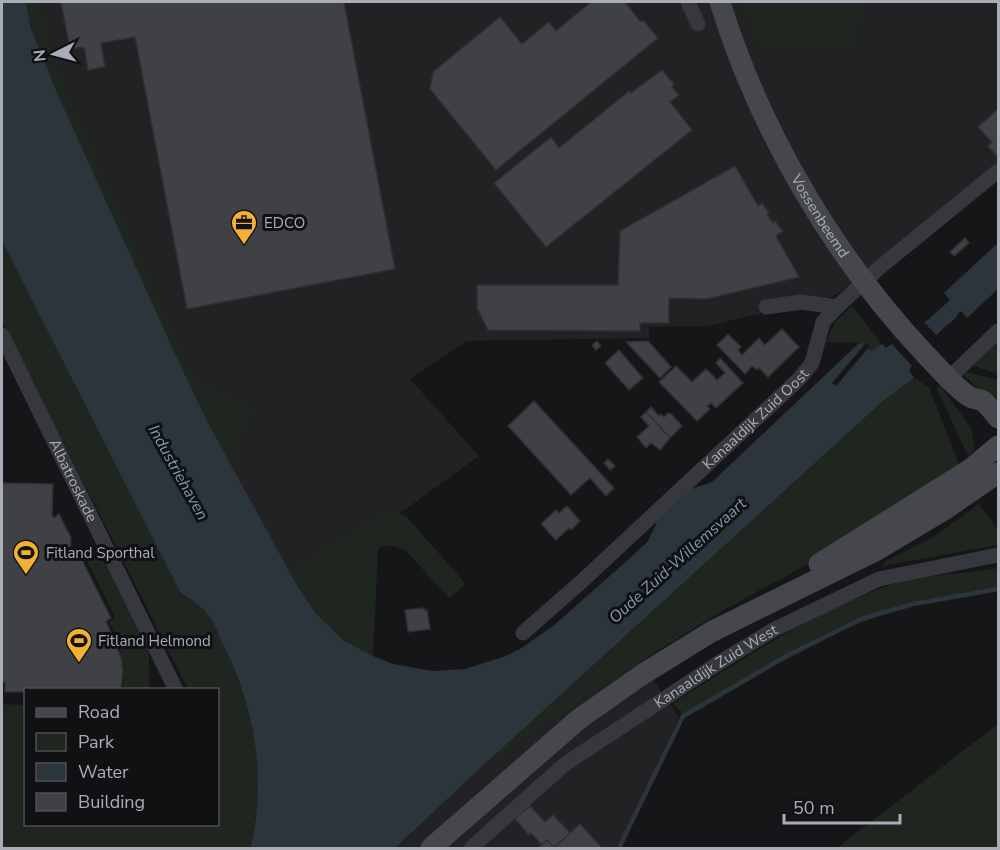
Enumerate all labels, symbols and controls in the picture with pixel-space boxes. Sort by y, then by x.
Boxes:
north arrow [24,24,84,84]
text: N [29,48,52,63]
street label: Vossenbeemd [786,170,854,262]
office icon: EDCO [229,208,259,246]
place label: EDCO [264,213,305,233]
street label: Kanaaldijk Zuid Oost [698,364,814,474]
water label: Industriehaven [143,421,213,524]
street label: Albatroskade [44,436,102,525]
water label: Oude Zuid-Willemsvaart [604,493,751,628]
sports icon: Fitland Sporthal [11,538,41,576]
place label: Fitland Sporthal [46,543,155,563]
street label: Kanaaldijk Zuid West [650,619,781,713]
sports icon: Fitland Helmond [64,626,94,664]
place label: Fitland Helmond [98,631,211,651]
legend [24,688,219,826]
text: Road [78,700,120,724]
text: Park [78,730,115,754]
text: Water [78,760,129,784]
scale bar [784,787,900,825]
text: Building [78,790,145,814]
text: 50 m [793,796,835,820]

